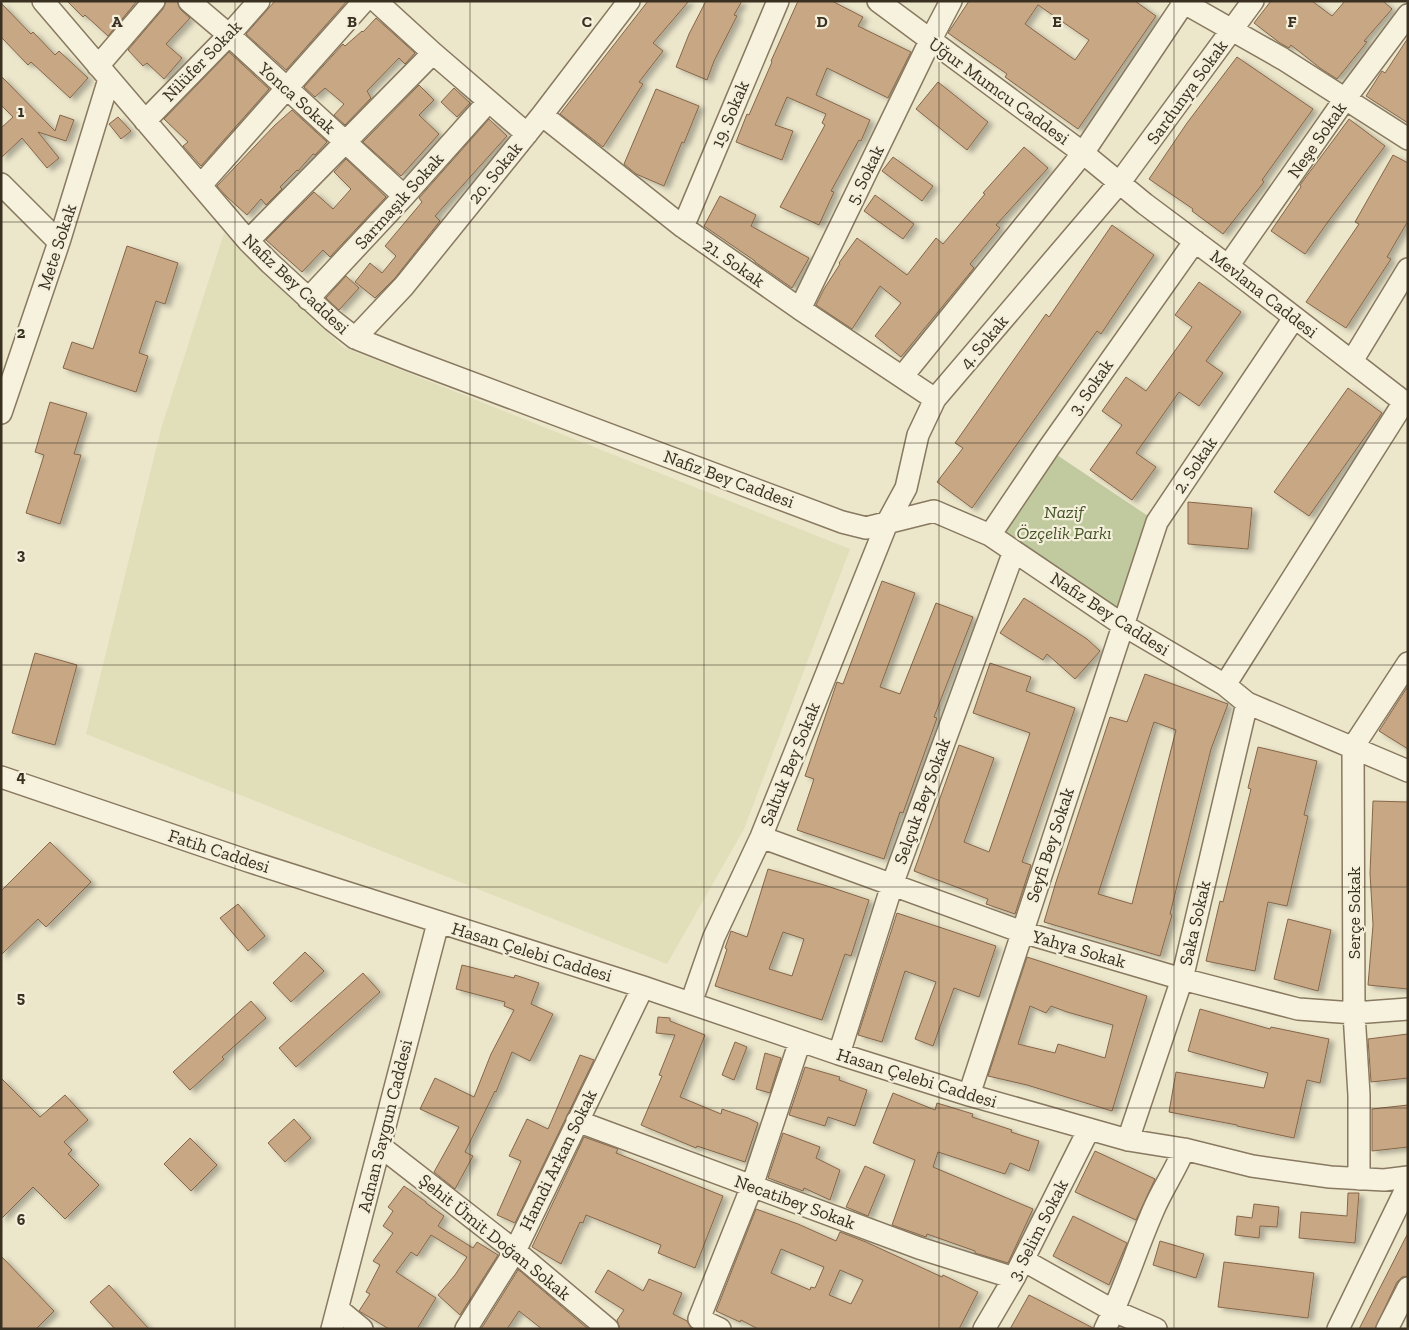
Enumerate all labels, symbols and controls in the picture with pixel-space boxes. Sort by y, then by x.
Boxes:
text: A [112,12,123,31]
text: B [347,12,357,31]
text: C [582,12,592,31]
text: D [816,12,828,31]
text: E [1052,12,1062,31]
text: F [1287,12,1297,31]
street label: Nilüfer Sokak [158,15,247,106]
street label: Uğur Mumcu Caddesi [924,32,1074,150]
street label: Sardunya Sokak [1142,35,1233,149]
street label: Yonca Sokak [253,57,341,139]
street label: 19. Sokak [706,77,754,151]
street label: Neşe Sokak [1283,97,1352,182]
text: 1 [18,102,25,121]
street label: 20. Sokak [463,137,527,208]
street label: 5. Sokak [841,141,889,208]
street label: Sarmaşık Sokak [350,148,449,254]
street label: Mete Sokak [33,200,81,293]
street label: Nafiz Bey Caddesi [238,229,354,339]
street label: 21. Sokak [699,234,770,293]
street label: Mevlana Caddesi [1206,245,1322,343]
street label: 4. Sokak [955,310,1013,374]
text: 2 [17,323,26,342]
street label: 3. Sokak [1064,354,1118,419]
street label: 2. Sokak [1168,432,1222,497]
street label: Nafiz Bey Caddesi [661,445,797,513]
park label: Nazif Özçelik Parkı [1016,501,1112,544]
text: 3 [17,545,26,564]
street label: Nafiz Bey Caddesi [1046,567,1174,661]
street label: Saltuk Bey Sokak [755,698,825,829]
street label: Selçuk Bey Sokak [889,734,955,867]
text: 4 [16,767,26,786]
street label: Seyfi Bey Sokak [1021,784,1079,905]
street label: Fatih Caddesi [165,824,273,878]
street label: Serçe Sokak [1343,866,1365,959]
street label: Saka Sokak [1175,878,1216,968]
street label: Hasan Çelebi Caddesi [449,917,615,987]
street label: Yahya Sokak [1029,925,1129,973]
text: 5 [17,988,25,1007]
street label: Adnan Saygun Caddesi [353,1037,417,1215]
street label: Hasan Çelebi Caddesi [834,1043,1000,1113]
street label: Hamdi Arkan Sokak [514,1085,602,1234]
street label: Şehit Ümit Doğan Sokak [415,1169,576,1305]
street label: Necatibey Sokak [732,1170,859,1234]
street label: 3. Selim Sokak [1003,1175,1073,1284]
text: 6 [17,1210,26,1229]

